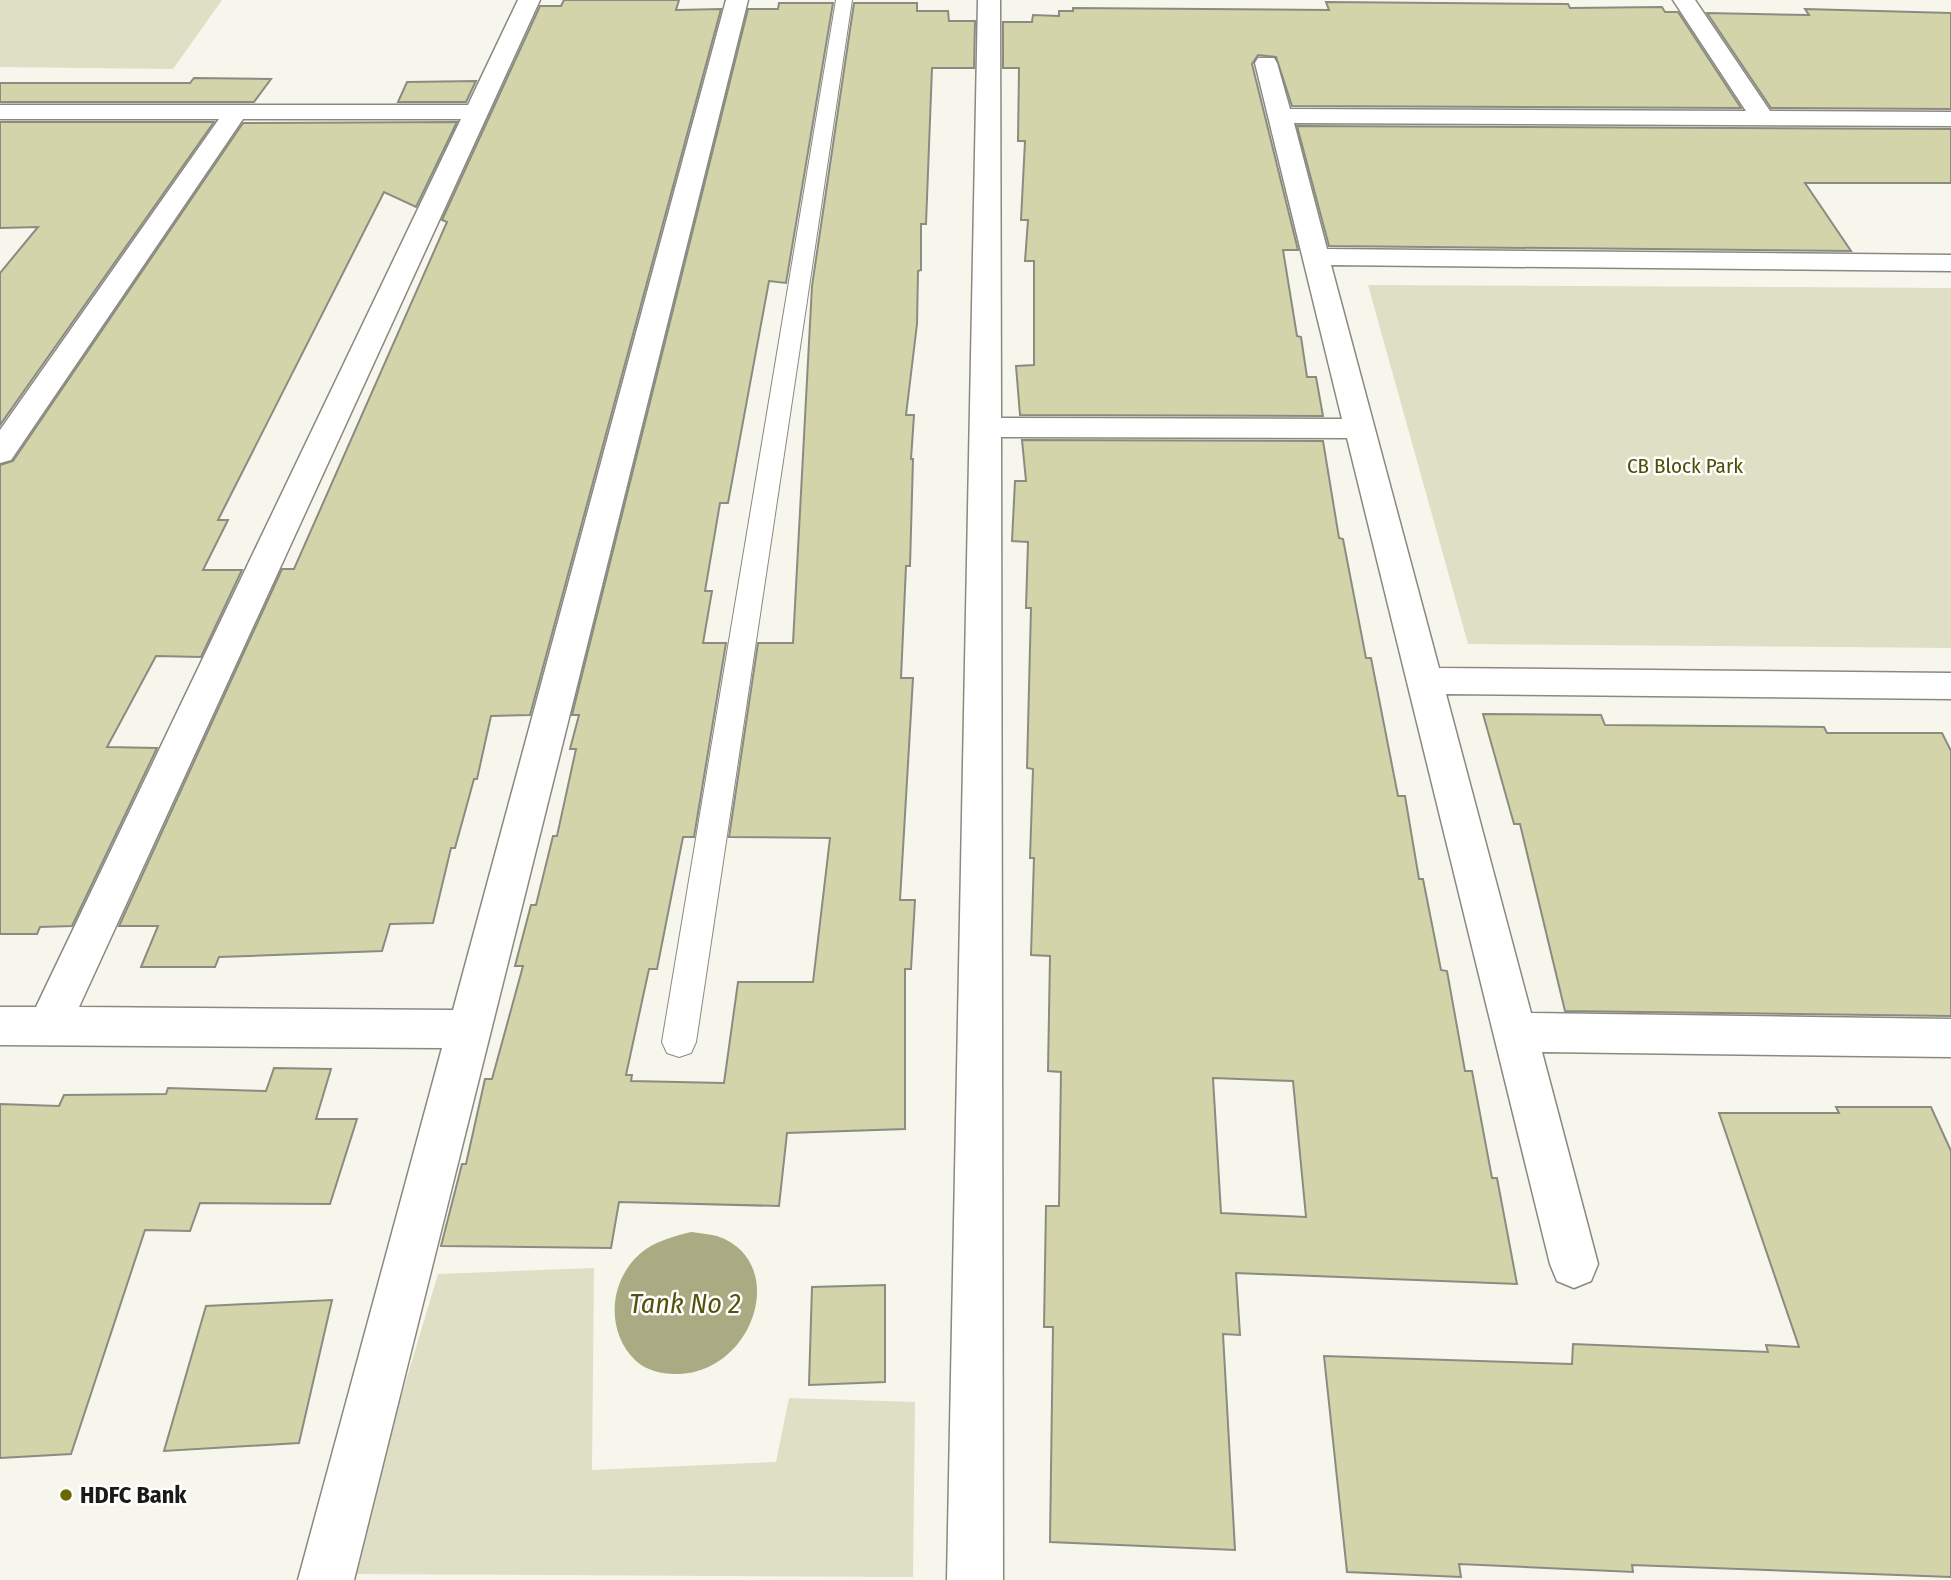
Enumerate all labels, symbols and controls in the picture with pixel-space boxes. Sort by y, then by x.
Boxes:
park label: CB Block Park [1627,453,1743,479]
water label: Tank No 2 [629,1287,741,1320]
place label: HDFC Bank [80,1481,187,1509]
marker: HDFC Bank [58,1487,74,1503]

